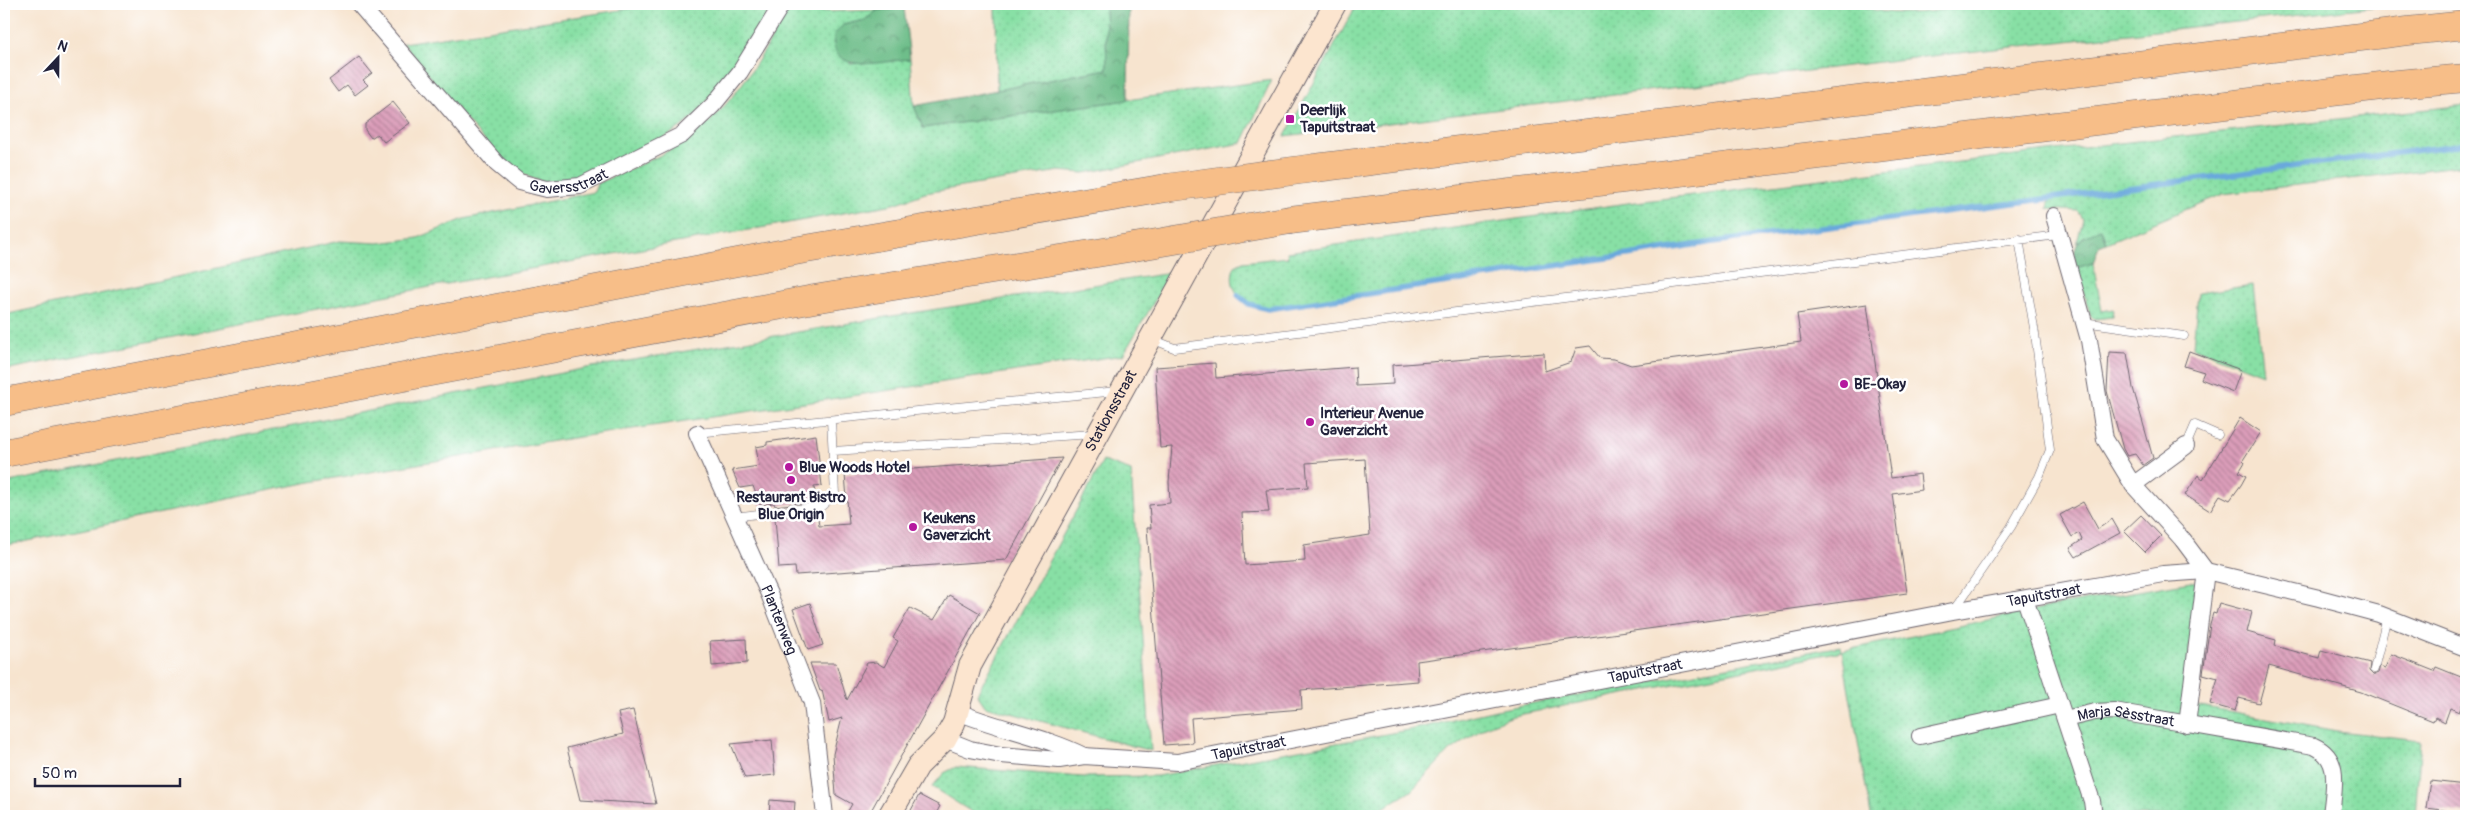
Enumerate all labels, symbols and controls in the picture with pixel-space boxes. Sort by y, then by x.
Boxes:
north arrow [32,32,82,82]
text: N [55,37,70,56]
place label: Deerlijk Tapuitstraat [1299,101,1376,137]
marker: Deerlijk Tapuitstraat [1284,113,1296,125]
street label: Gaversstraat [527,164,612,199]
street label: Stationsstraat [1081,366,1141,455]
place label: BE-Okay [1854,375,1906,394]
marker: BE-Okay [1838,378,1850,390]
place label: Interieur Avenue Gaverzicht [1320,404,1424,440]
marker: Interieur Avenue Gaverzicht [1304,416,1316,428]
place label: Blue Woods Hotel [799,458,910,477]
marker: Blue Woods Hotel [783,461,795,473]
marker: Restaurant Bistro Blue Origin [785,474,797,486]
place label: Restaurant Bistro Blue Origin [736,488,846,524]
place label: Keukens Gaverzicht [923,509,992,545]
marker: Keukens Gaverzicht [907,521,919,533]
street label: Tapuitstraat [2005,579,2084,611]
street label: Plantenweg [757,582,801,657]
street label: Tapuitstraat [1606,654,1685,687]
street label: Marja Sèsstraat [2075,702,2177,731]
street label: Tapuitstraat [1210,731,1288,765]
scale bar [35,755,180,787]
text: 50 m [42,764,77,783]

